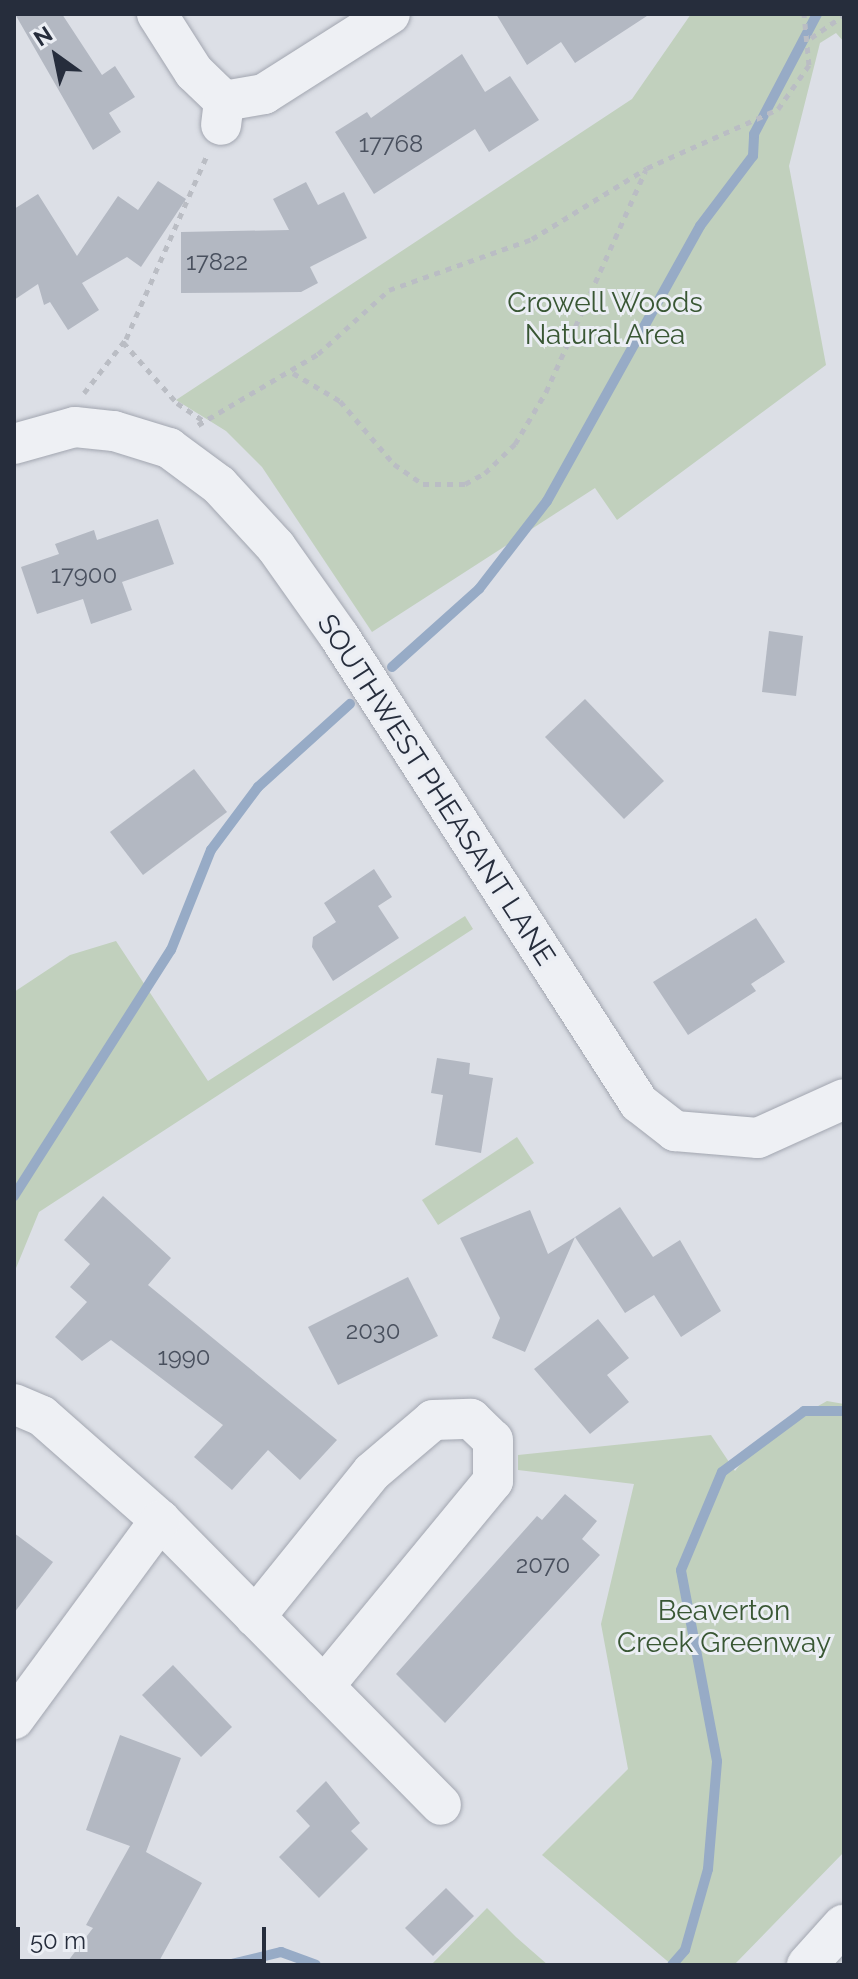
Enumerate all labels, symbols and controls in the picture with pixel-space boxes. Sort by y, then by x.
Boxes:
north arrow [16,16,96,96]
text: N [29,20,57,51]
house number: 17768 [359,130,423,158]
house number: 17822 [186,248,248,276]
park label: Crowell Woods Natural Area [506,286,704,352]
house number: 17900 [51,561,117,589]
street label: SOUTHWEST PHEASANT LANE [309,608,563,972]
house number: 2030 [346,1317,400,1345]
house number: 1990 [157,1343,211,1371]
house number: 2070 [516,1551,570,1579]
park label: Beaverton Creek Greenway [617,1594,831,1660]
scale bar [20,1911,270,1961]
text: 50 m [30,1926,86,1955]

